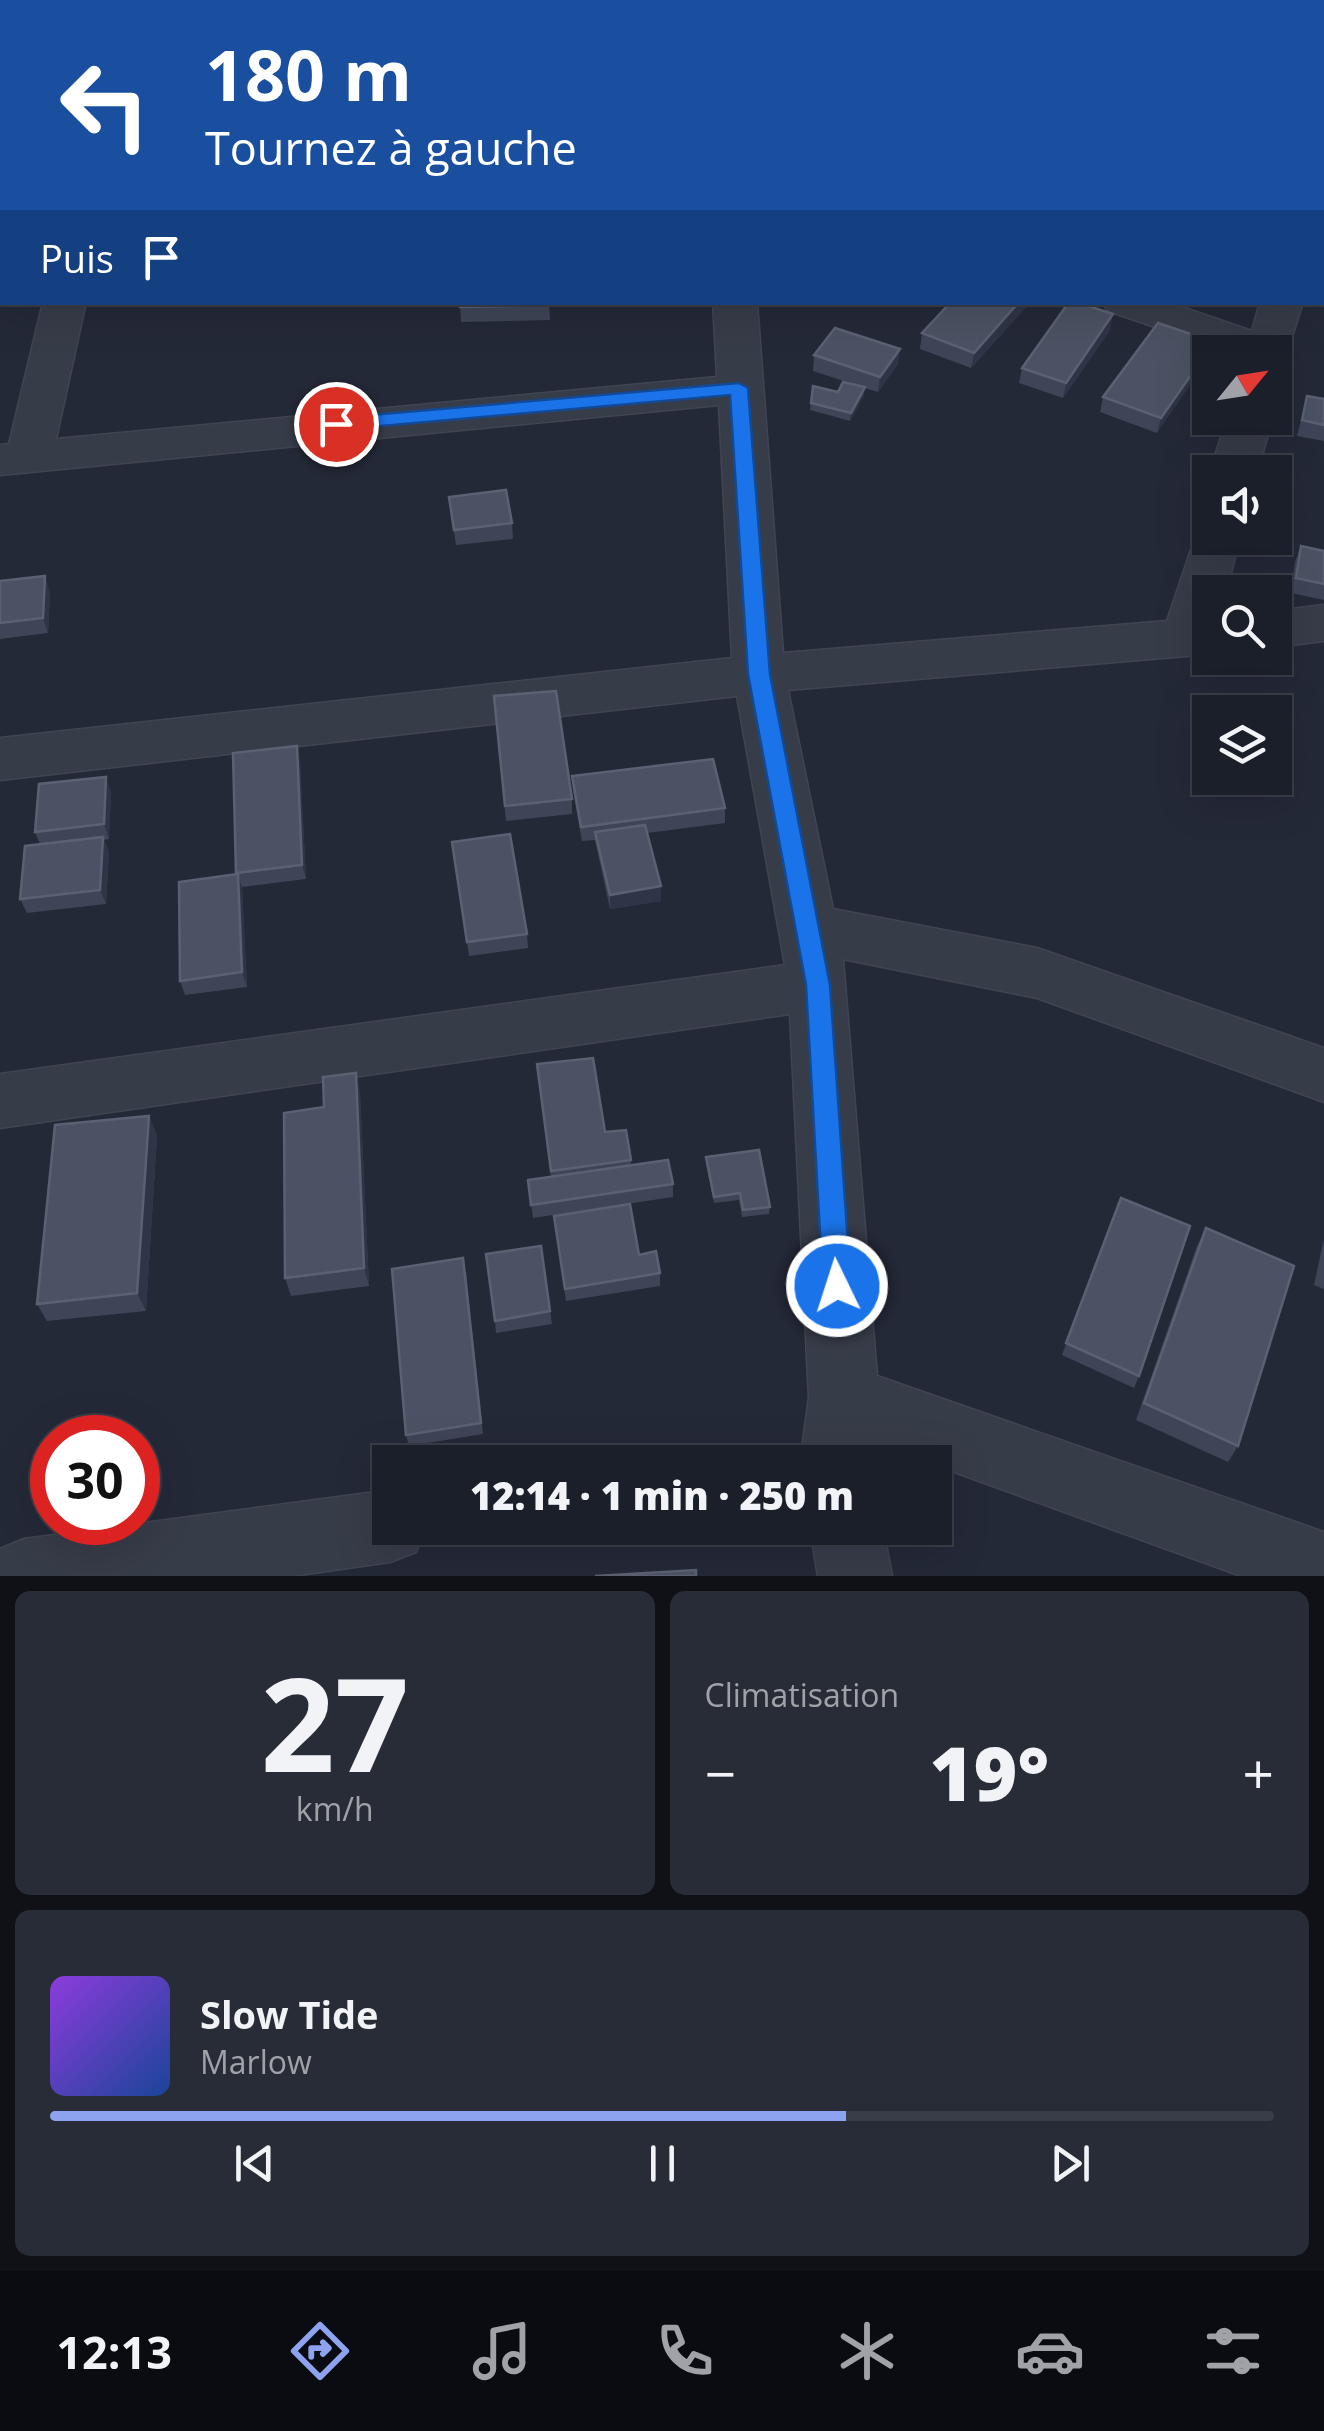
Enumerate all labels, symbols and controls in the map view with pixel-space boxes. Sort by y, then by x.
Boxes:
text: 180 m [205,26,412,122]
icon: left [40,40,170,170]
text: Tournez à gauche [205,117,577,178]
icon: arrive [134,230,189,285]
text: Puis [40,232,114,284]
north arrow [1192,335,1292,435]
map controls [1192,335,1292,795]
pin [294,382,379,467]
icon: arrive [309,397,364,452]
button: sound [1192,455,1292,555]
button: search [1192,575,1292,675]
button: layers [1192,695,1292,795]
position arrow [785,1234,889,1338]
speed limit sign: 30 [30,1415,160,1545]
text: 12:14 · 1 min · 250 m [470,1469,854,1521]
text: 27 [260,1633,409,1810]
text: Climatisation [705,1673,899,1716]
text: 19° [929,1721,1049,1823]
text: − [705,1735,736,1810]
text: + [1243,1735,1274,1810]
text: km/h [296,1787,374,1830]
text: Slow Tide [200,1988,379,2040]
text: Marlow [200,2040,312,2083]
icon: previous [227,2136,282,2191]
icon: pause [635,2136,690,2191]
icon: next [1043,2136,1098,2191]
icon: directions [285,2316,355,2386]
icon: music [467,2316,537,2386]
icon: phone [650,2316,720,2386]
icon: climate [832,2316,902,2386]
icon: car [1015,2316,1085,2386]
icon: filters [1198,2316,1268,2386]
text: 12:13 [56,2321,172,2382]

